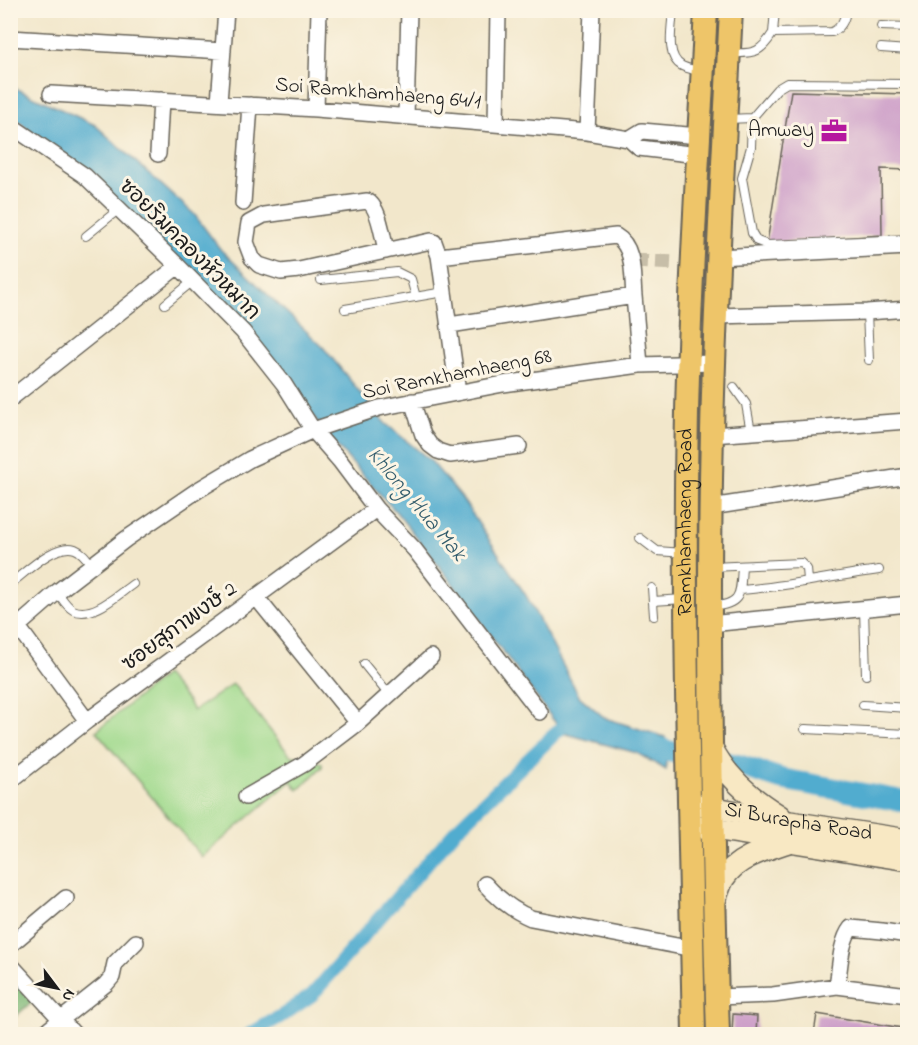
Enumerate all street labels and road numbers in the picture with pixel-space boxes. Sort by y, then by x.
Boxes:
street label: Soi Ramkhamhaeng 64/1 [274,70,482,120]
street label: ซอยริมคลองหัวหมาก [112,173,266,327]
street label: Soi Ramkhamhaeng 68 [360,342,555,410]
street label: Ramkhamhaeng Road [671,428,703,616]
street label: ซอยสุภาพงษ์ 2 [116,575,244,679]
street label: Si Burapha Road [722,795,875,849]

